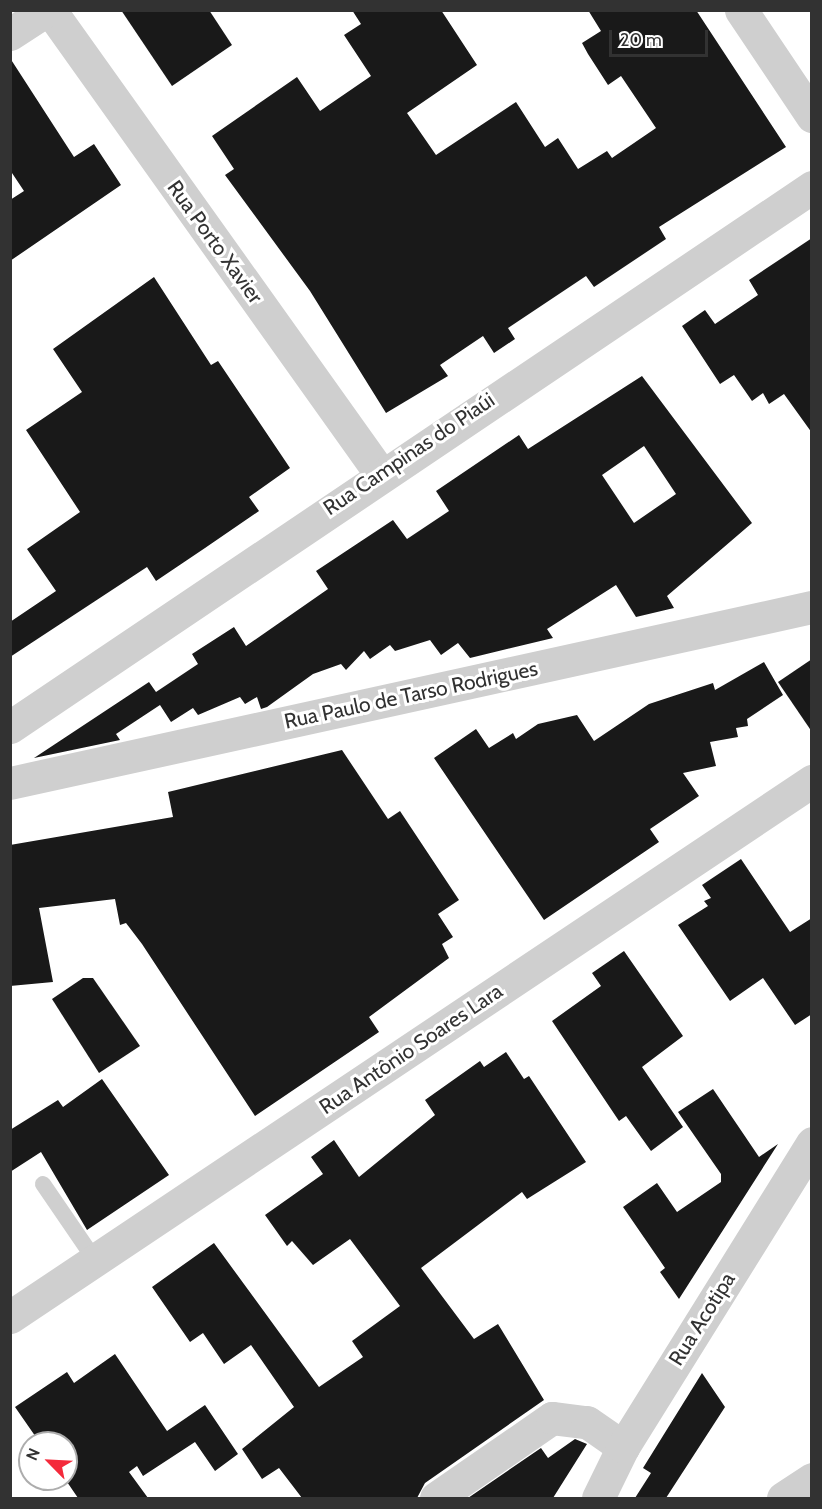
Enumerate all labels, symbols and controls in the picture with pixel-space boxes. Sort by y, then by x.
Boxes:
scale bar [612,18,711,56]
text: 20 m [620,29,662,51]
street label: Rua Porto Xavier [162,176,268,308]
street label: Rua Campinas do Piaúi [319,387,499,521]
street label: Rua Paulo de Tarso Rodrigues [282,656,540,734]
street label: Rua Antônio Soares Lara [315,978,507,1120]
street label: Rua Acotipa [663,1268,741,1370]
north arrow [18,1431,78,1491]
text: N [22,1445,44,1463]

